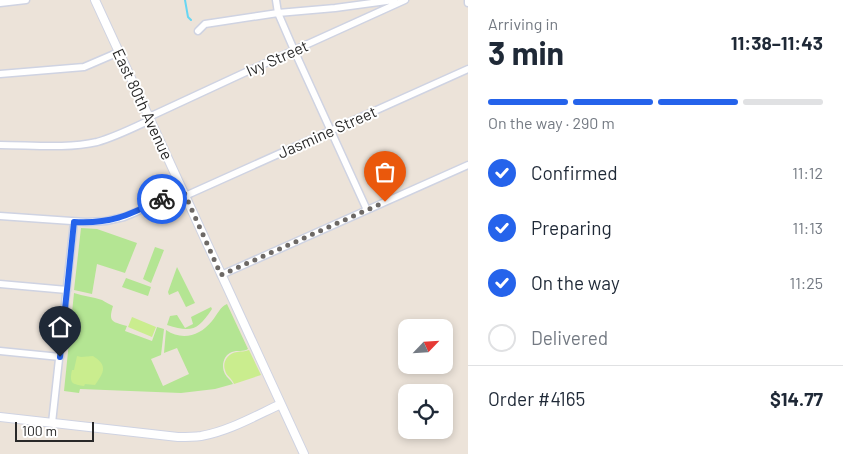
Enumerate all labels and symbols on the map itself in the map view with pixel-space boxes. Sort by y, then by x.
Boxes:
street label: Ivy Street [243,35,311,80]
street label: East 80th Avenue [109,45,178,162]
street label: Jasmine Street [274,101,379,162]
pin [364,151,406,202]
courier [137,174,187,224]
pin [39,306,81,357]
north arrow [398,319,452,374]
scale bar [15,419,94,442]

